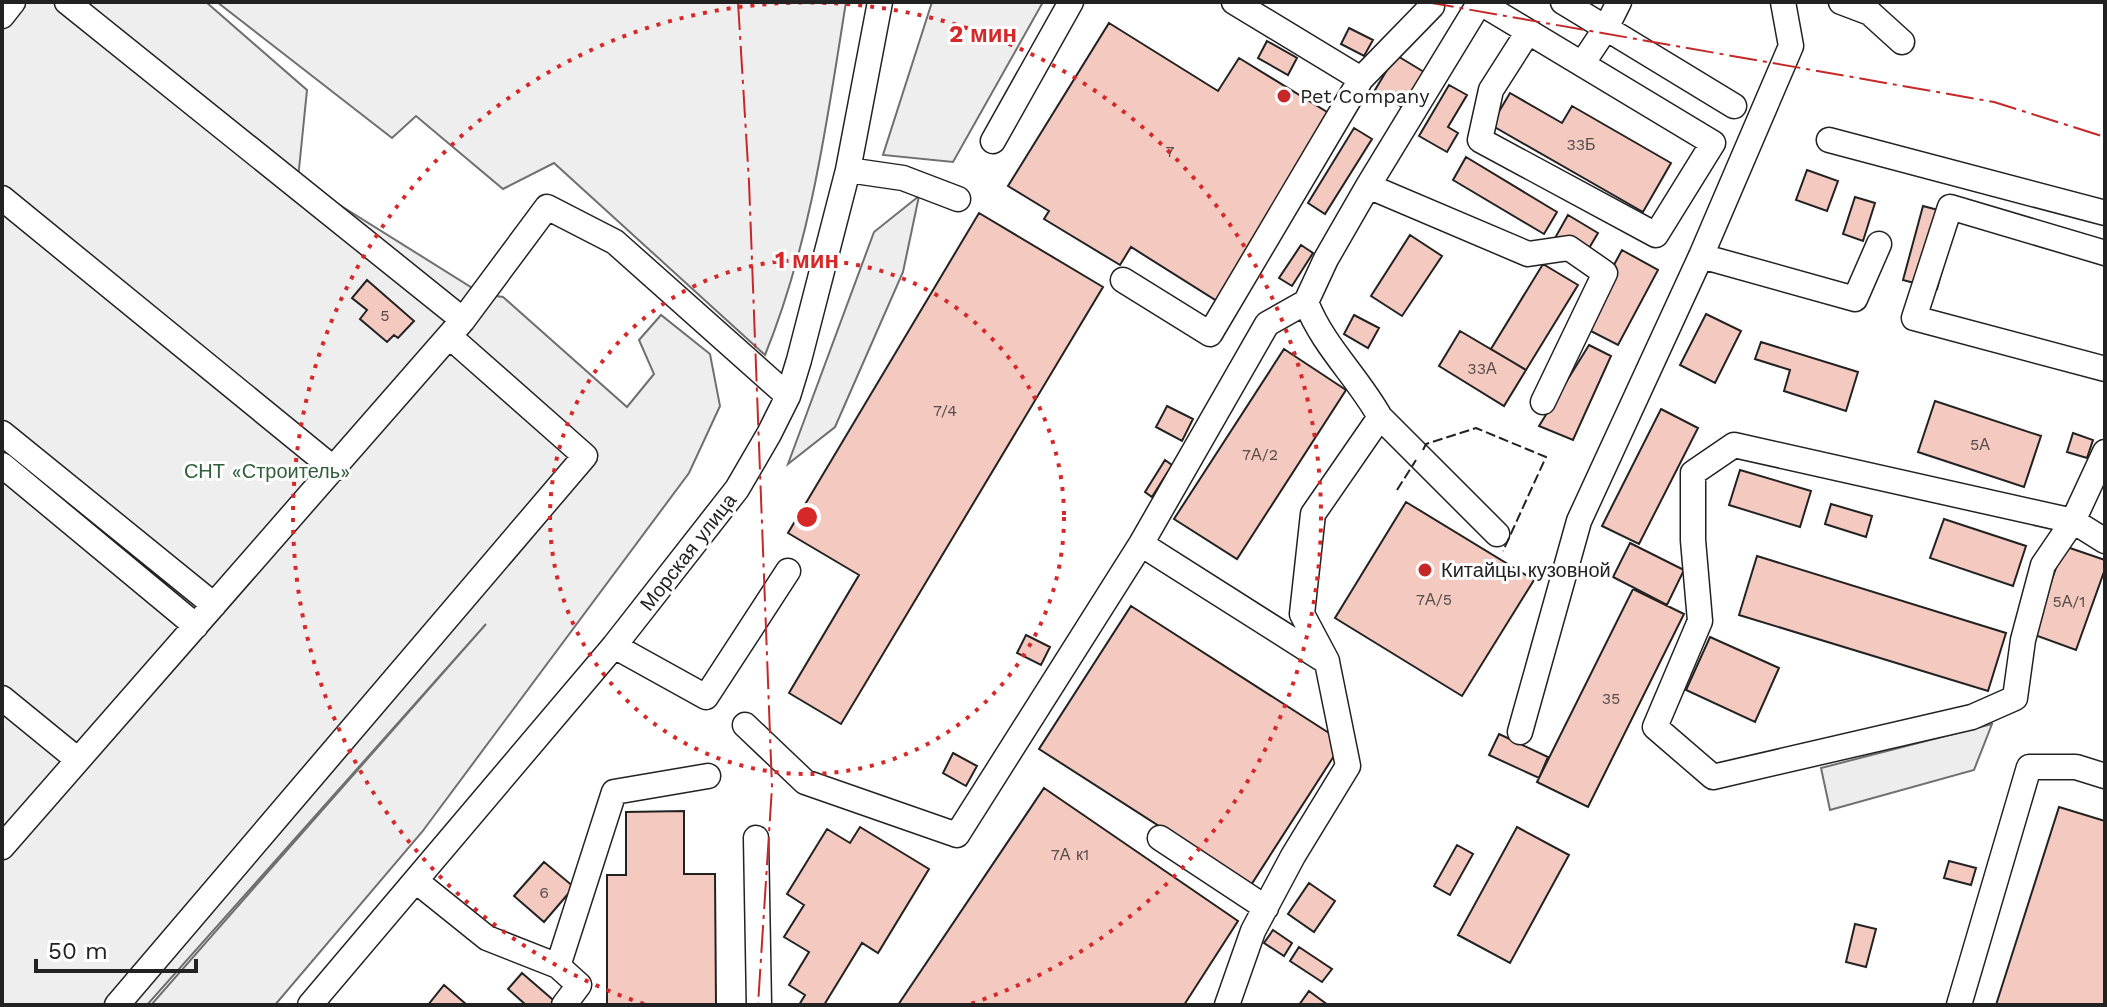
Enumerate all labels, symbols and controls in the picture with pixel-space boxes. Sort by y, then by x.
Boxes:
text: 2 мин [949,20,1017,48]
place label: Pet Company [1300,84,1430,108]
marker: Pet Company [1275,87,1293,105]
house number: 33Б [1566,135,1596,154]
house number: 7 [1166,142,1175,161]
text: 1 мин [775,246,839,274]
house number: 5 [380,306,390,325]
house number: 33А [1467,359,1497,378]
house number: 7/4 [933,401,957,420]
house number: 5А [1970,435,1990,454]
house number: 7А/2 [1242,445,1278,464]
park label: СНТ «Строитель» [184,459,350,483]
street label: Морская улица [635,488,742,615]
centre of rings [793,503,821,531]
place label: Китайцы кузовной [1441,558,1611,582]
marker: Китайцы кузовной [1416,561,1434,579]
house number: 7А/5 [1416,590,1452,609]
house number: 5А/1 [2052,592,2086,611]
house number: 35 [1602,689,1620,708]
house number: 7А к1 [1051,845,1089,864]
house number: 6 [539,883,549,902]
scale bar [36,923,196,973]
text: 50 m [48,937,108,965]

